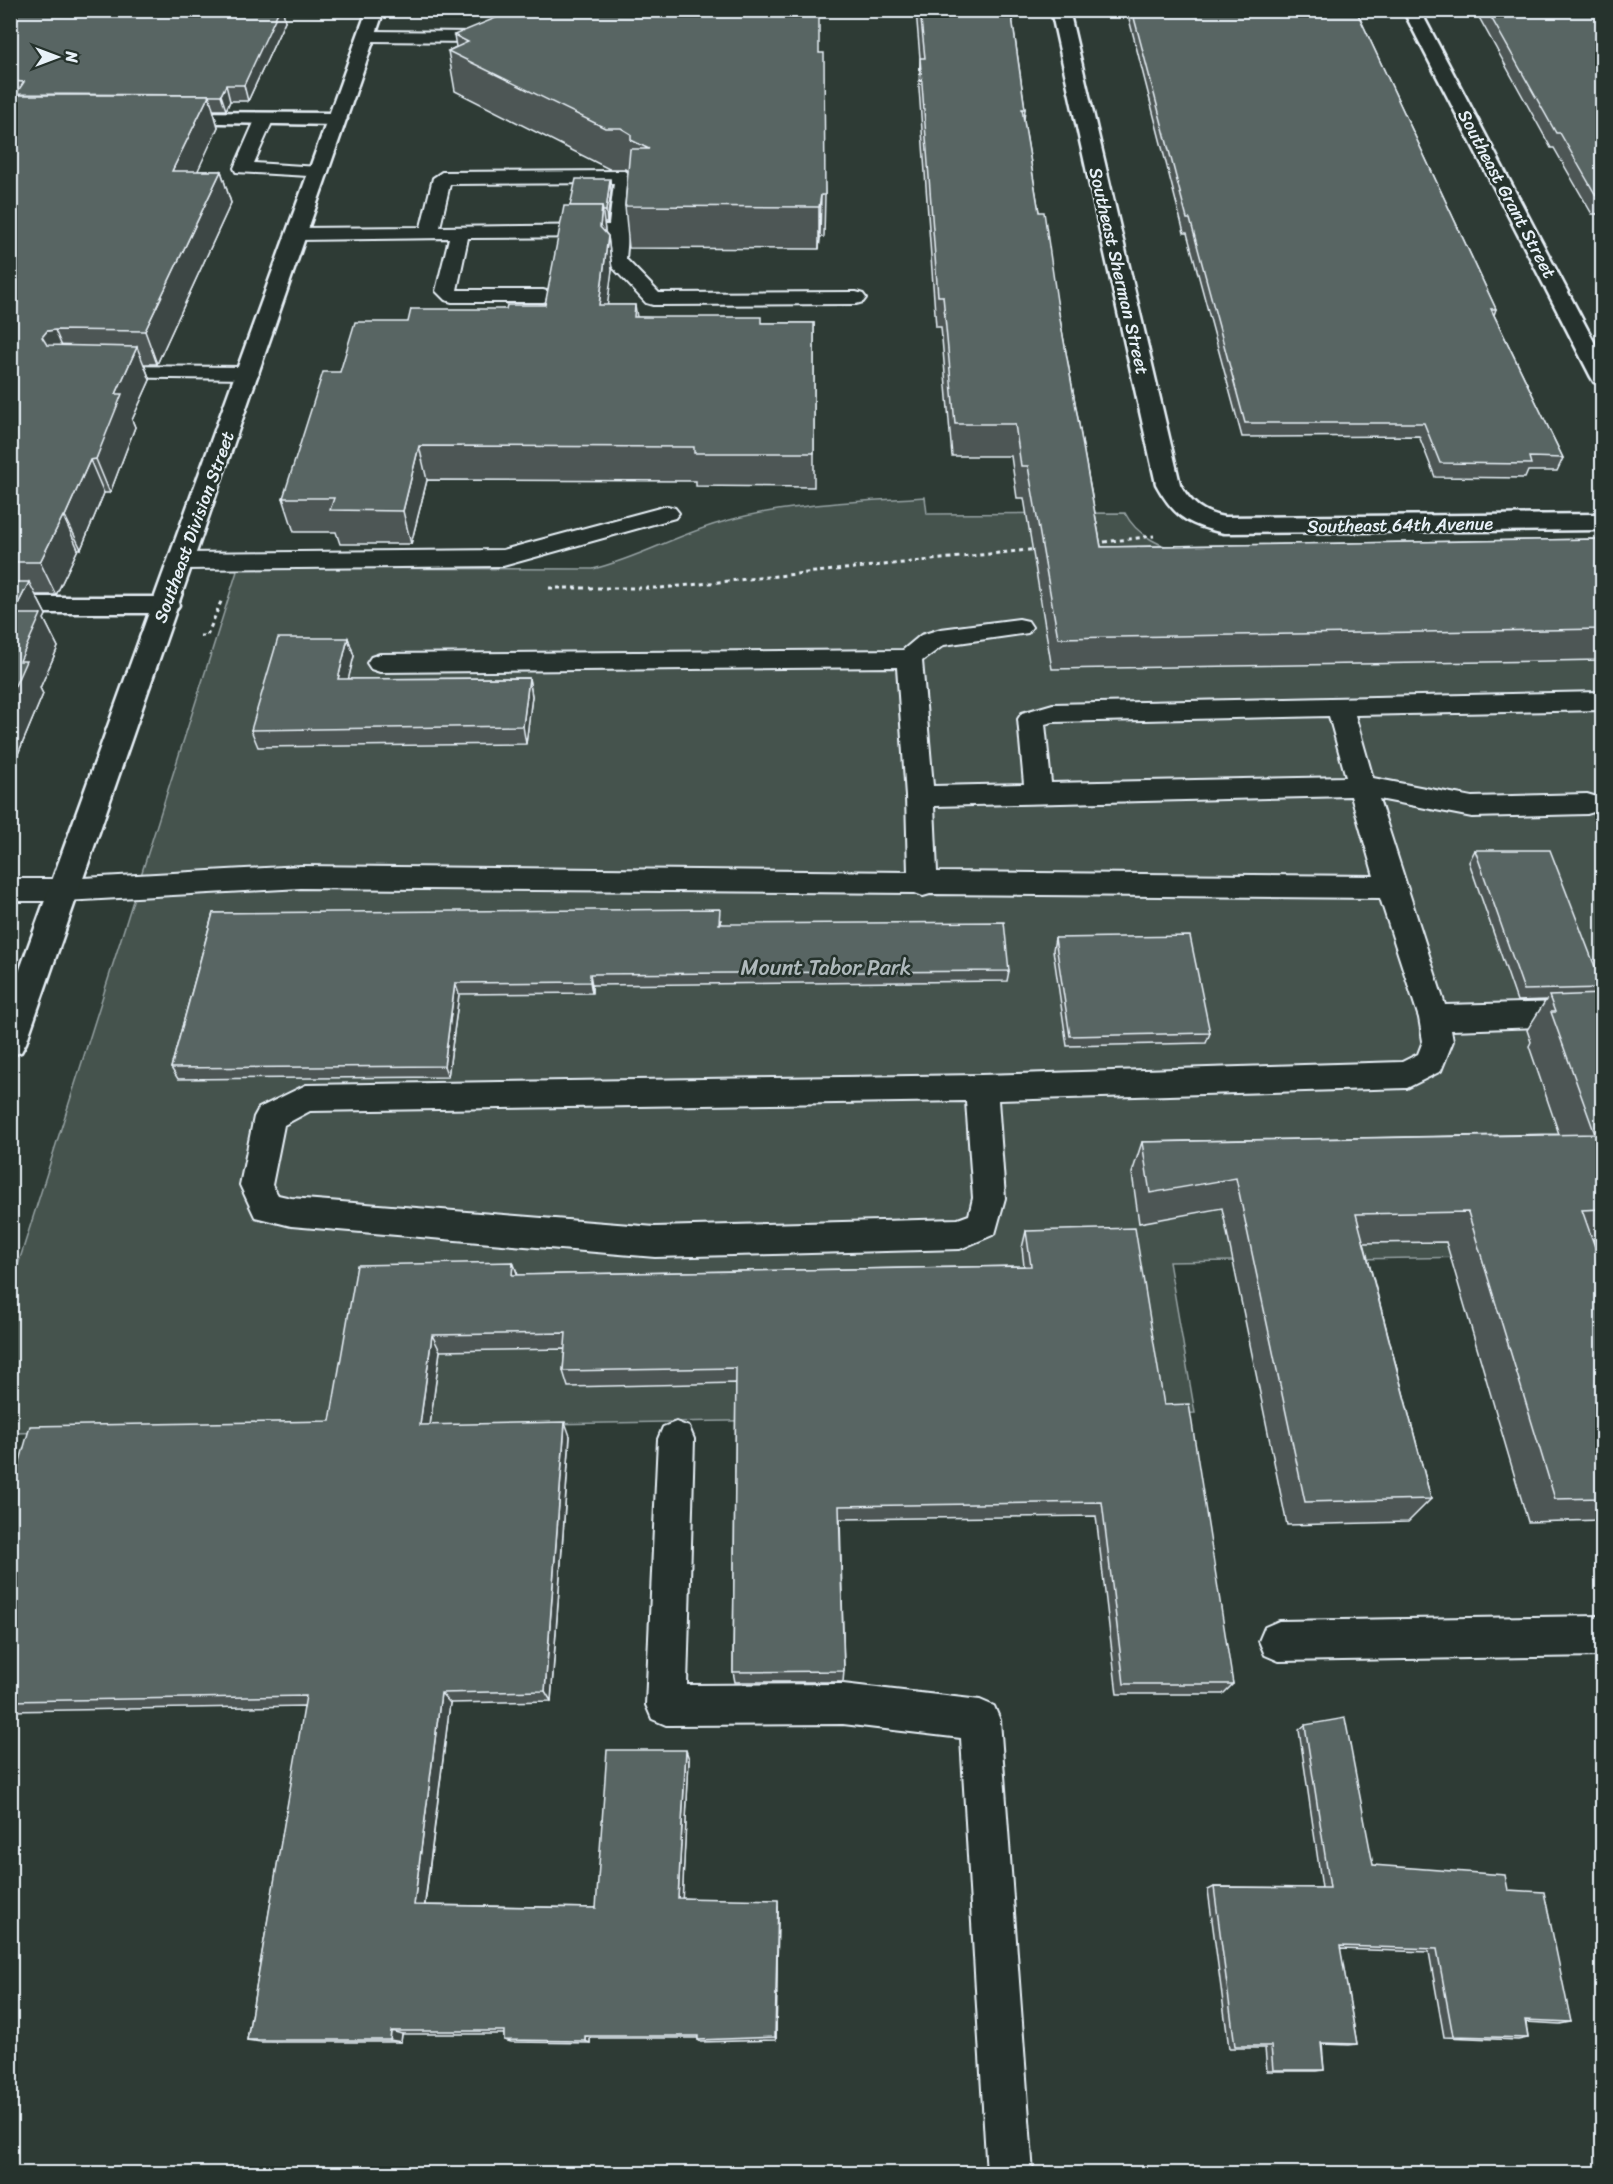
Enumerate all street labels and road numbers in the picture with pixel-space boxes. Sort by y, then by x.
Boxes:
street label: Southeast Grant Street [1449,104,1565,285]
street label: Southeast Sherman Street [1080,164,1158,378]
street label: Southeast Division Street [144,426,244,628]
street label: Southeast 64th Avenue [1307,507,1494,543]

